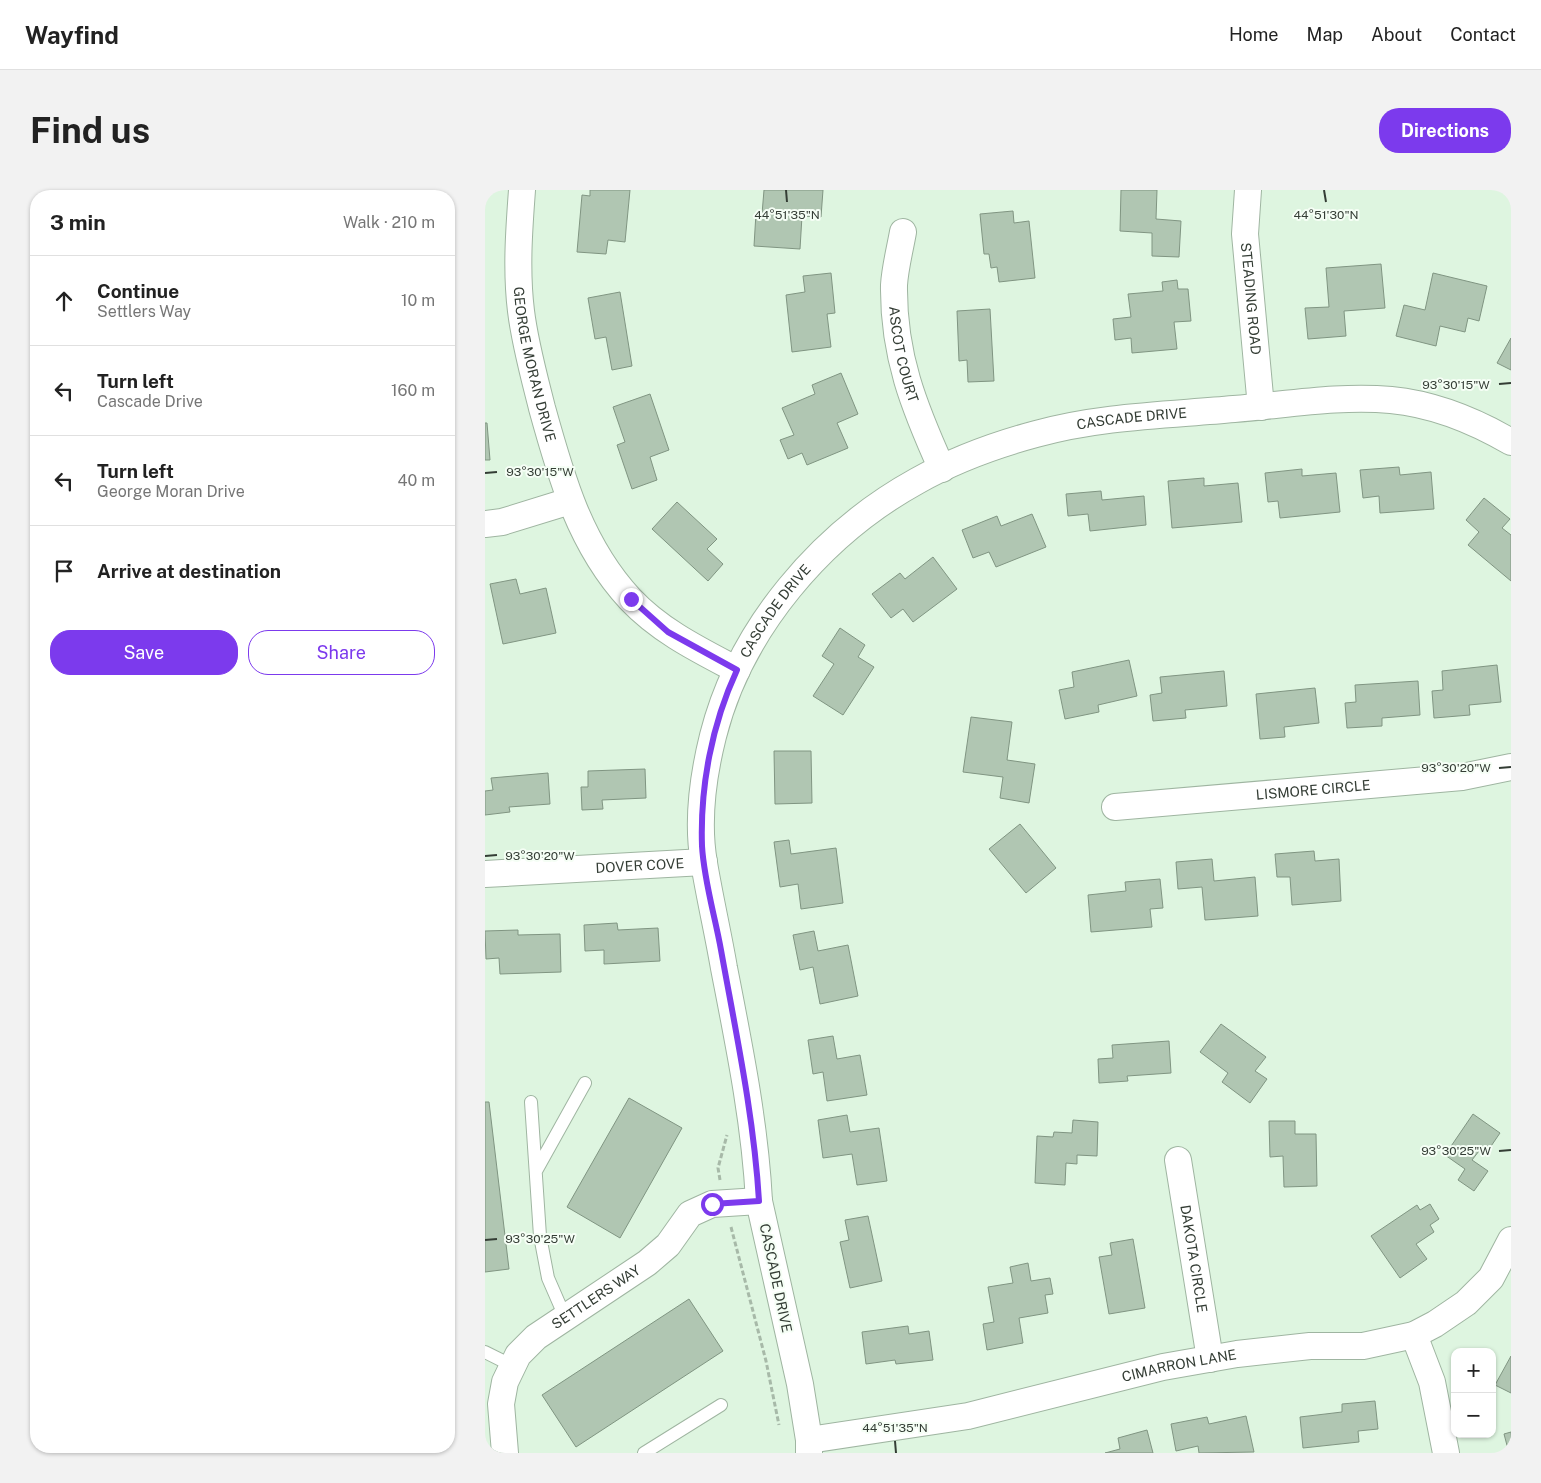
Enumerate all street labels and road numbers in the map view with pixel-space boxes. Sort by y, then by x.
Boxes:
street label: STEADING ROAD [1238,242,1264,356]
street label: GEORGE MORAN DRIVE [511,286,559,444]
street label: ASCOT COURT [886,306,922,404]
street label: CASCADE DRIVE [1075,405,1188,433]
street label: CASCADE DRIVE [737,561,814,660]
street label: LISMORE CIRCLE [1255,777,1371,803]
street label: DOVER COVE [595,855,684,876]
street label: DAKOTA CIRCLE [1177,1204,1210,1314]
street label: CASCADE DRIVE [757,1222,795,1334]
street label: SETTLERS WAY [549,1262,644,1332]
street label: CIMARRON LANE [1120,1346,1238,1385]

